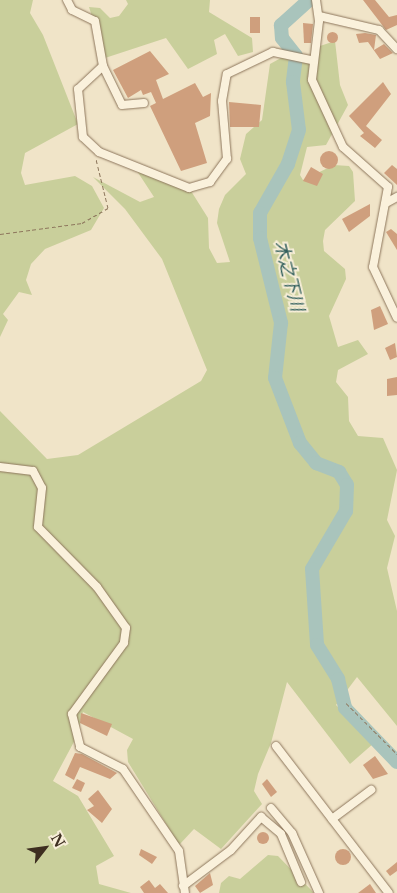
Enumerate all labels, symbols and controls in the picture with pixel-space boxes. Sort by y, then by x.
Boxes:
water label: 木之下川 [270,238,308,314]
north arrow [20,823,70,873]
text: N [47,830,69,851]

